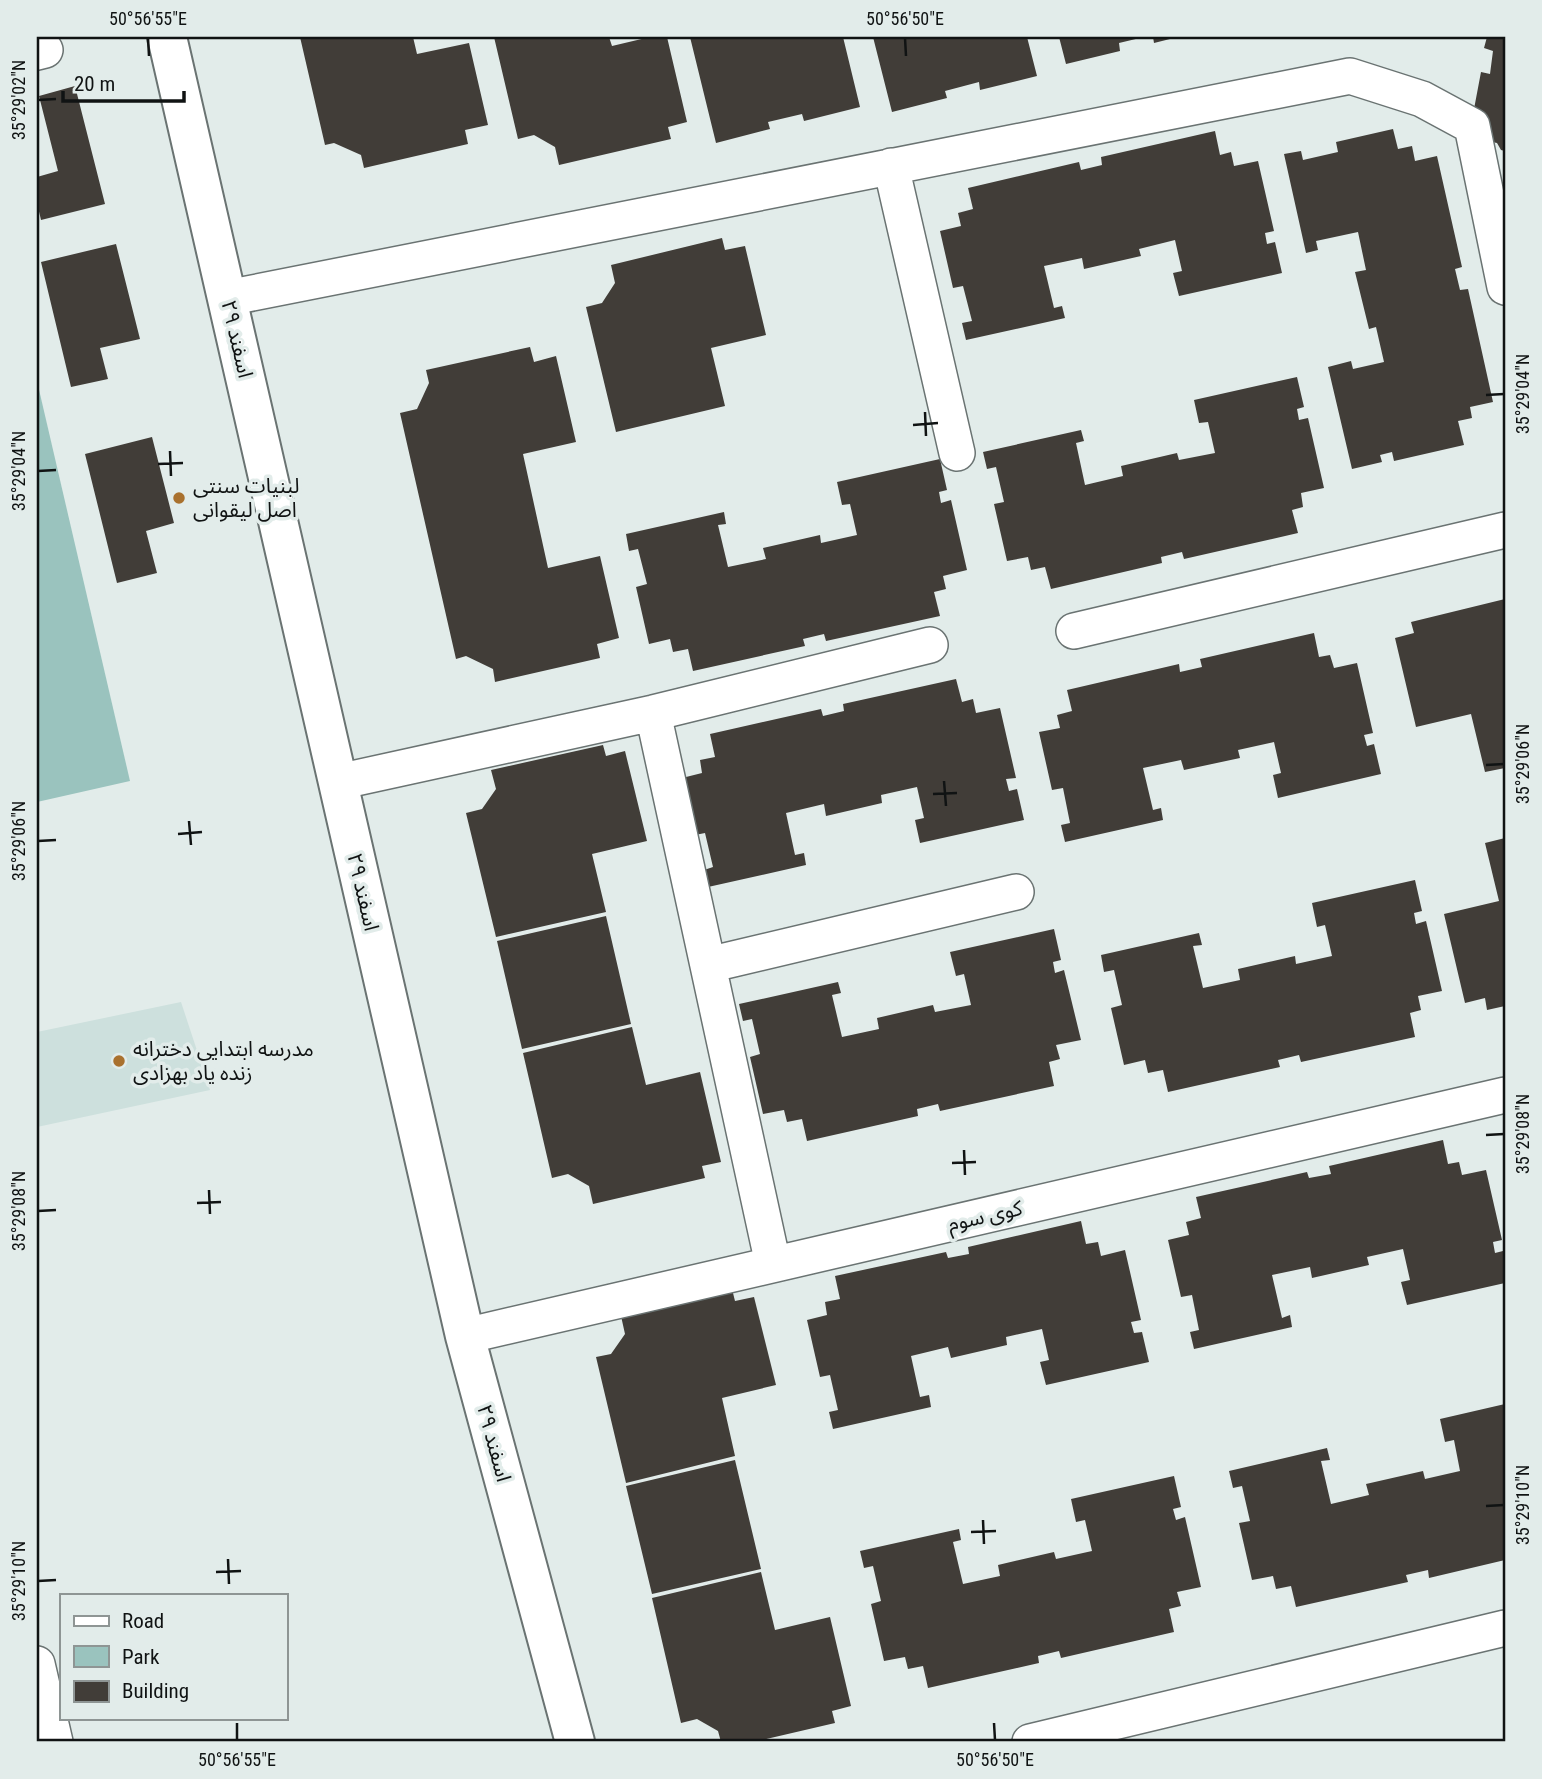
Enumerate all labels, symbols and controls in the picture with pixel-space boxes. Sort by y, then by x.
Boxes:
text: 50°56'55"E [109,8,187,29]
text: 50°56'50"E [866,8,944,29]
text: 35°29'02"N [8,60,29,140]
scale bar [63,60,184,104]
text: 20 m [74,72,115,96]
street label: ۲۹ اسفند [216,298,258,380]
text: 35°29'04"N [1512,354,1533,434]
text: 35°29'04"N [8,431,29,511]
place label: لبنیات سنتی اصل لیقوانی [193,474,299,522]
marker: لبنیات سنتی اصل لیقوانی [171,490,187,506]
text: 35°29'06"N [1512,724,1533,804]
text: 35°29'06"N [8,801,29,881]
street label: ۲۹ اسفند [342,851,384,933]
place label: مدرسه ابتدایی دخترانه زنده یاد بهزادی [133,1037,314,1085]
marker: مدرسه ابتدایی دخترانه زنده یاد بهزادی [111,1053,127,1069]
text: 35°29'08"N [1512,1094,1533,1174]
text: 35°29'08"N [8,1171,29,1251]
street label: کوی سوم [945,1196,1026,1240]
street label: ۲۹ اسفند [472,1402,516,1484]
text: 35°29'10"N [1512,1465,1533,1545]
text: 35°29'10"N [8,1541,29,1621]
legend [60,1594,287,1720]
text: Road [122,1609,164,1633]
text: Park [122,1645,160,1669]
text: Building [122,1679,189,1703]
text: 50°56'55"E [198,1749,276,1770]
text: 50°56'50"E [956,1749,1034,1770]

